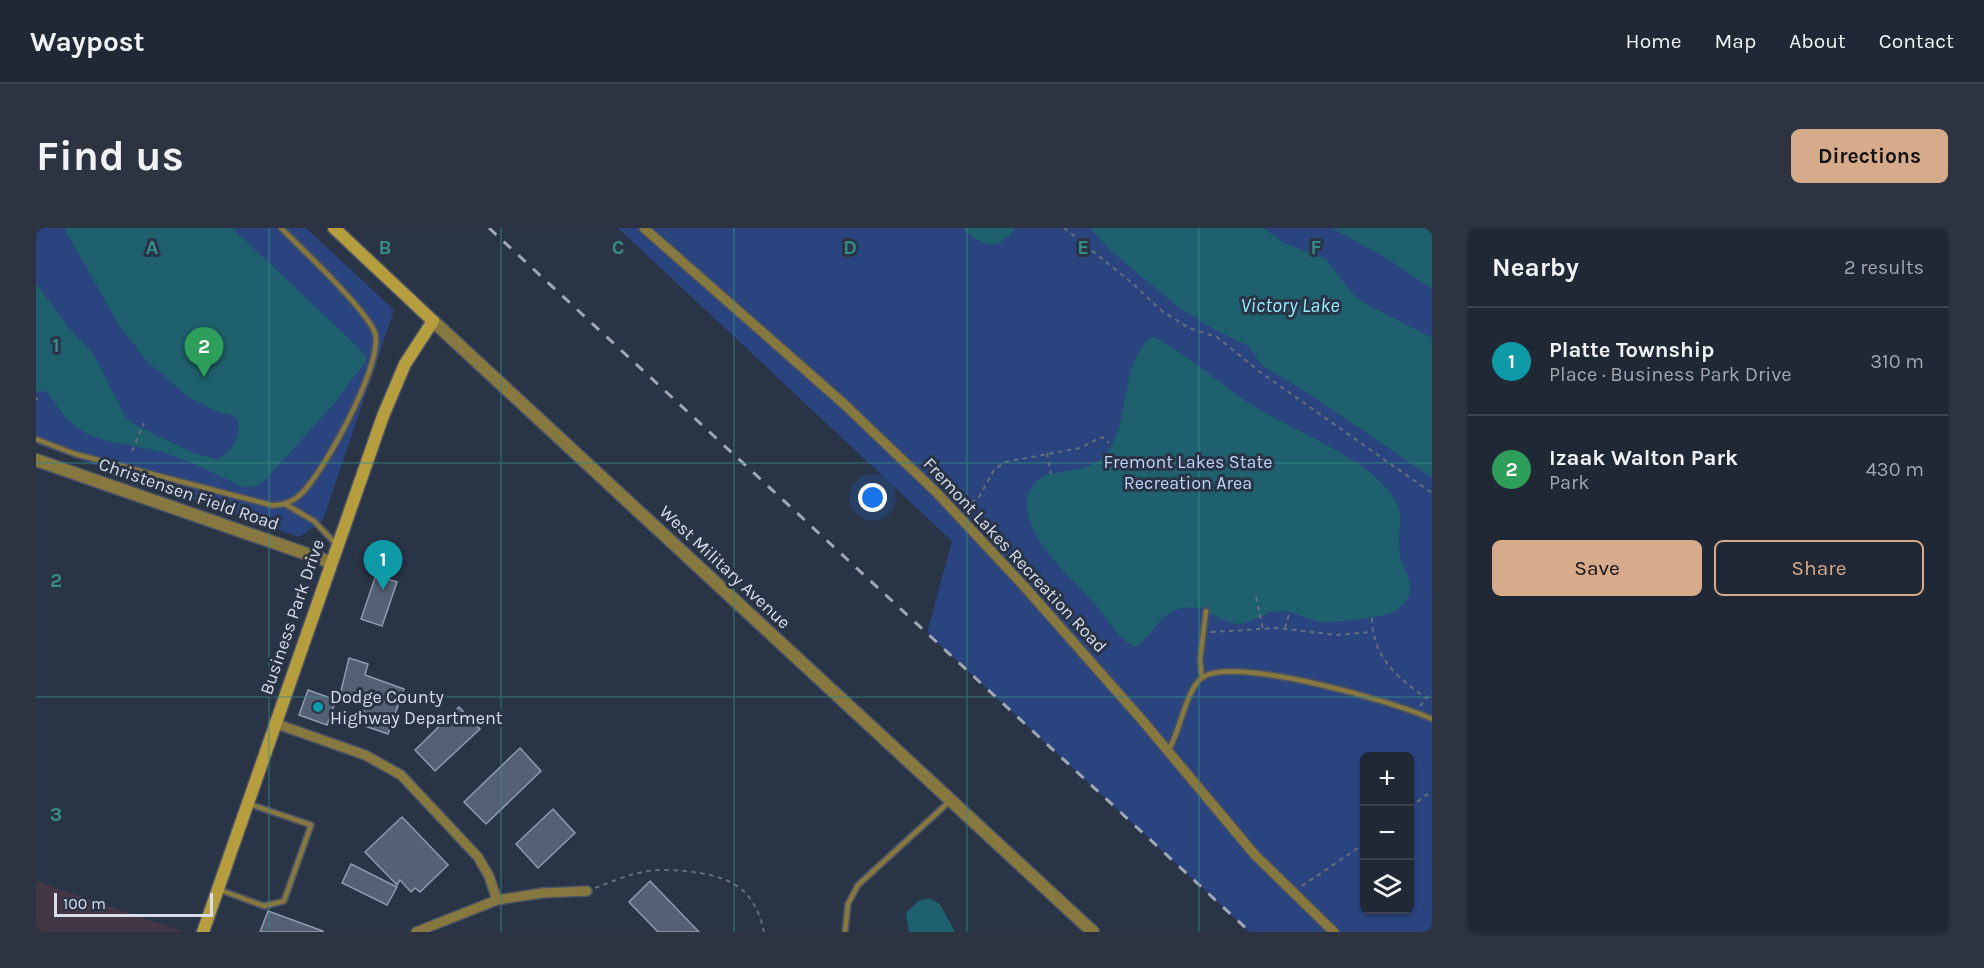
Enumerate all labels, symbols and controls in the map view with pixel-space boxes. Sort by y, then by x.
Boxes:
text: Waypost [30,25,145,58]
text: Home [1626,29,1682,53]
text: Map [1715,29,1756,53]
text: About [1789,29,1846,53]
text: Contact [1879,29,1954,53]
button: Directions [1791,129,1948,183]
text: Find us [36,131,184,181]
text: A [146,236,159,259]
text: B [379,236,391,259]
text: C [612,236,624,259]
text: D [843,236,857,259]
text: E [1077,236,1089,259]
text: F [1311,236,1322,259]
text: Nearby [1492,252,1579,283]
text: 2 results [1844,256,1924,279]
water label: Victory Lake [1240,294,1340,317]
pin: 2 [184,328,224,377]
text: 1 [52,334,60,357]
text: Platte Township [1549,337,1714,363]
text: 1 [1508,350,1515,373]
text: 310 m [1870,350,1924,373]
text: Place · Business Park Drive [1549,363,1792,386]
text: Izaak Walton Park [1549,445,1738,471]
park label: Fremont Lakes State Recreation Area [1104,451,1272,494]
street label: Christensen Field Road [96,453,282,535]
street label: Fremont Lakes Recreation Road [919,453,1111,657]
text: 2 [1505,458,1518,481]
text: 430 m [1866,458,1924,481]
text: Park [1549,471,1590,494]
your location [858,483,887,512]
street label: West Military Avenue [655,501,795,633]
street label: Business Park Drive [255,536,329,698]
pin: 1 [364,540,402,590]
button: Save [1492,540,1702,596]
button: Share [1714,540,1924,596]
text: 2 [50,569,62,592]
place label: Dodge County Highway Department [330,686,503,729]
marker: Dodge County Highway Department [311,700,325,714]
map controls [1360,752,1414,914]
button: + [1360,752,1414,806]
text: 3 [50,803,62,826]
button: − [1360,806,1414,860]
button: layers [1360,860,1414,914]
scale bar [54,890,213,918]
text: 100 m [63,894,106,913]

